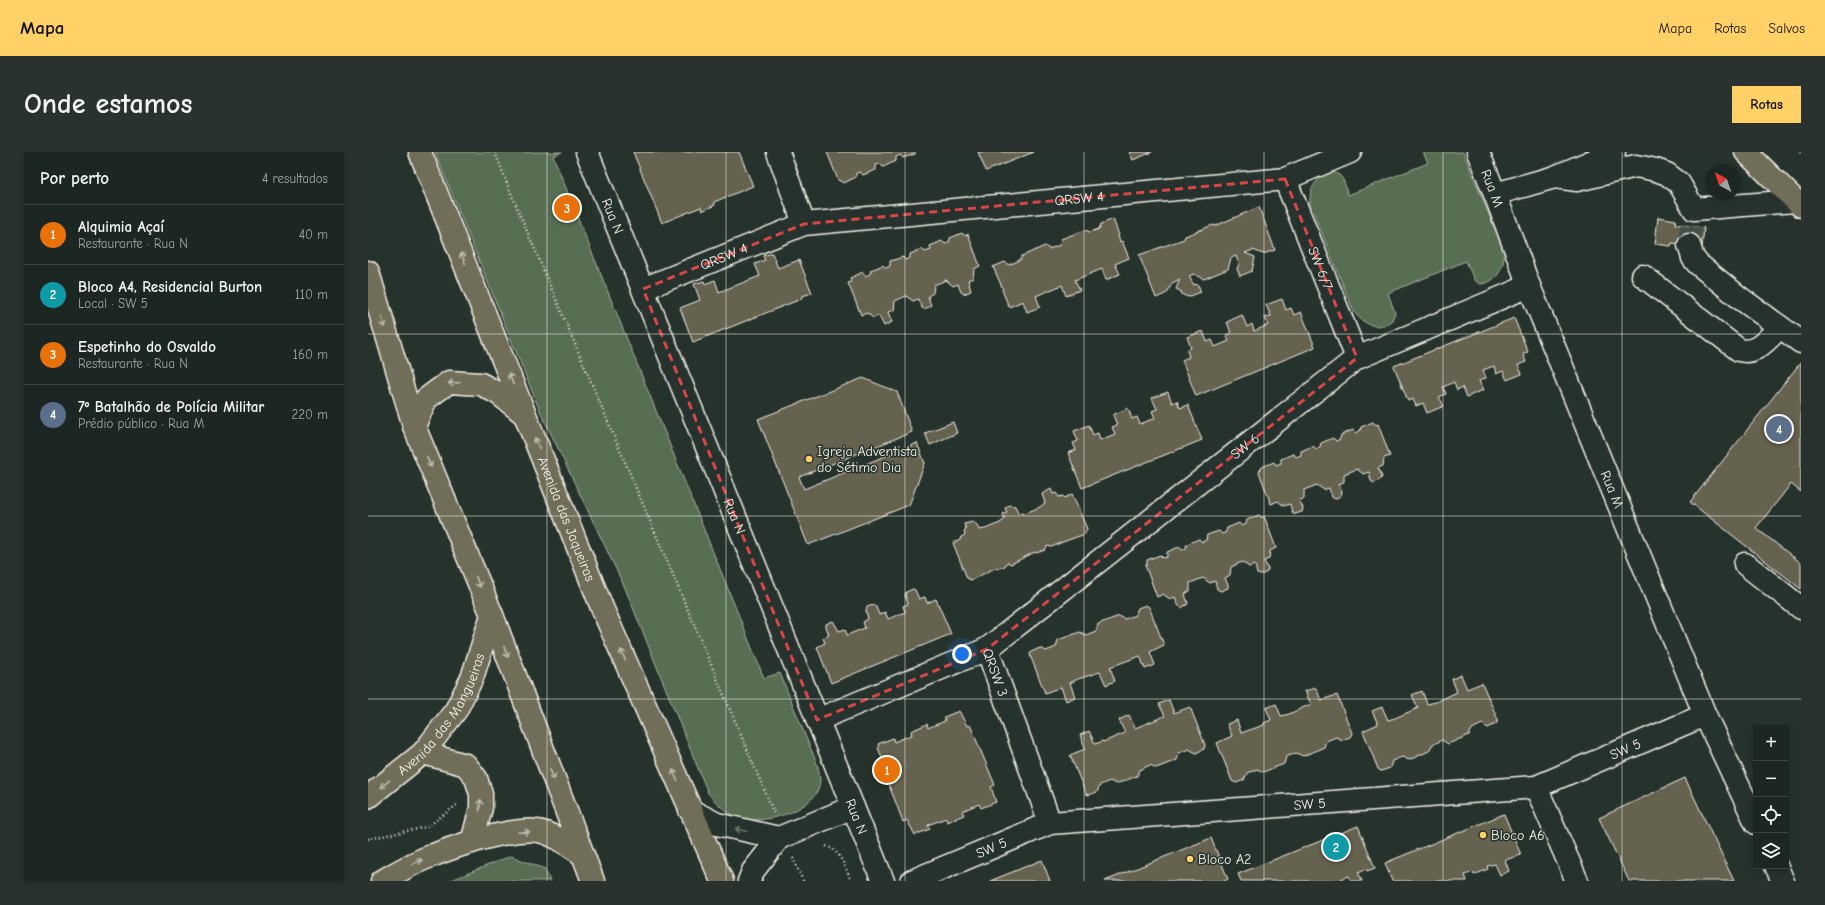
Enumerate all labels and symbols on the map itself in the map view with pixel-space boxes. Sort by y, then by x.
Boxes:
north arrow [1705,164,1741,200]
street label: Rua M [1477,167,1508,210]
street label: QRSW 4 [1054,187,1105,209]
pin: 3 [554,193,580,223]
street label: Rua N [598,196,628,236]
street label: QRSW 4 [697,239,750,274]
street label: SW 6/7 [1305,244,1337,292]
one-way arrow [458,252,466,264]
one-way arrow [380,316,387,329]
one-way arrow [507,373,514,385]
one-way arrow [448,379,461,387]
pin: 4 [1766,414,1792,444]
street label: SW 6 [1227,430,1263,463]
one-way arrow [532,438,540,450]
place label: Igreja Adventista do Sétimo Dia [817,443,917,476]
street label: Avenida das Jaqueiras [534,454,599,584]
marker: Igreja Adventista do Sétimo Dia [804,454,814,464]
one-way arrow [426,455,433,467]
street label: Rua M [1597,468,1628,511]
street label: Rua N [720,496,750,536]
one-way arrow [475,576,483,588]
your location [952,644,972,664]
one-way arrow [502,645,510,657]
street label: QRSW 3 [979,646,1012,699]
one-way arrow [619,650,626,662]
street label: Avenida das Mangueiras [394,651,488,779]
street label: SW 5 [1607,735,1643,763]
pin: 1 [874,755,900,785]
one-way arrow [548,767,556,779]
one-way arrow [671,769,678,781]
one-way arrow [379,779,390,788]
street label: SW 5 [1293,794,1326,813]
street label: Rua N [842,796,872,837]
one-way arrow [477,798,484,811]
one-way arrow [735,826,748,834]
place label: Bloco A6 [1491,827,1545,844]
one-way arrow [517,828,530,835]
marker: Bloco A6 [1478,830,1488,840]
pin: 2 [1323,832,1349,862]
street label: SW 5 [973,834,1009,862]
place label: Bloco A2 [1198,851,1251,868]
marker: Bloco A2 [1185,854,1195,864]
one-way arrow [410,858,422,866]

